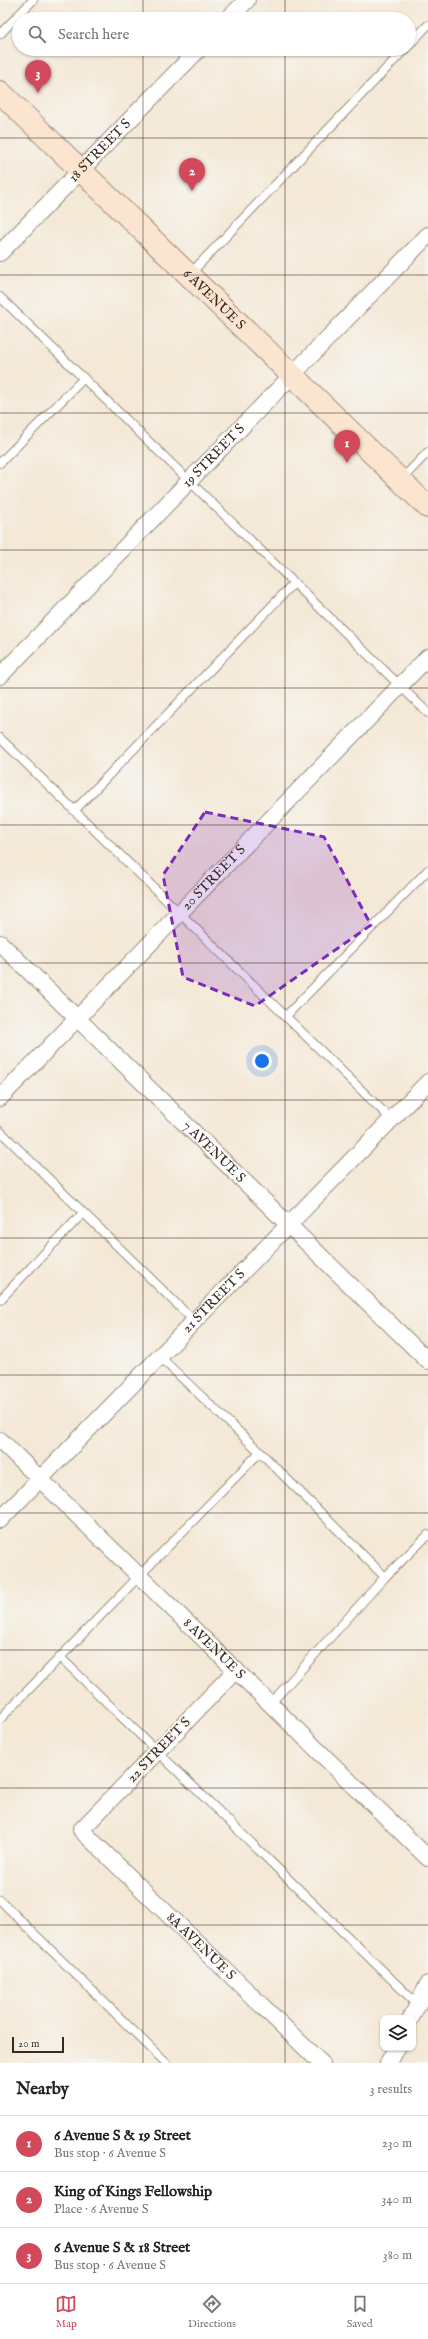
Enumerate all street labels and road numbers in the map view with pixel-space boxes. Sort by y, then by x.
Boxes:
street label: 18 STREET S [65,115,135,186]
street label: 6 AVENUE S [179,265,249,334]
street label: 19 STREET S [179,420,249,491]
street label: 20 STREET S [178,841,250,914]
street label: 7 AVENUE S [179,1117,249,1187]
street label: 21 STREET S [179,1265,249,1337]
street label: 8 AVENUE S [179,1614,249,1683]
street label: 22 STREET S [123,1714,195,1786]
street label: 8A AVENUE S [163,1909,239,1984]

